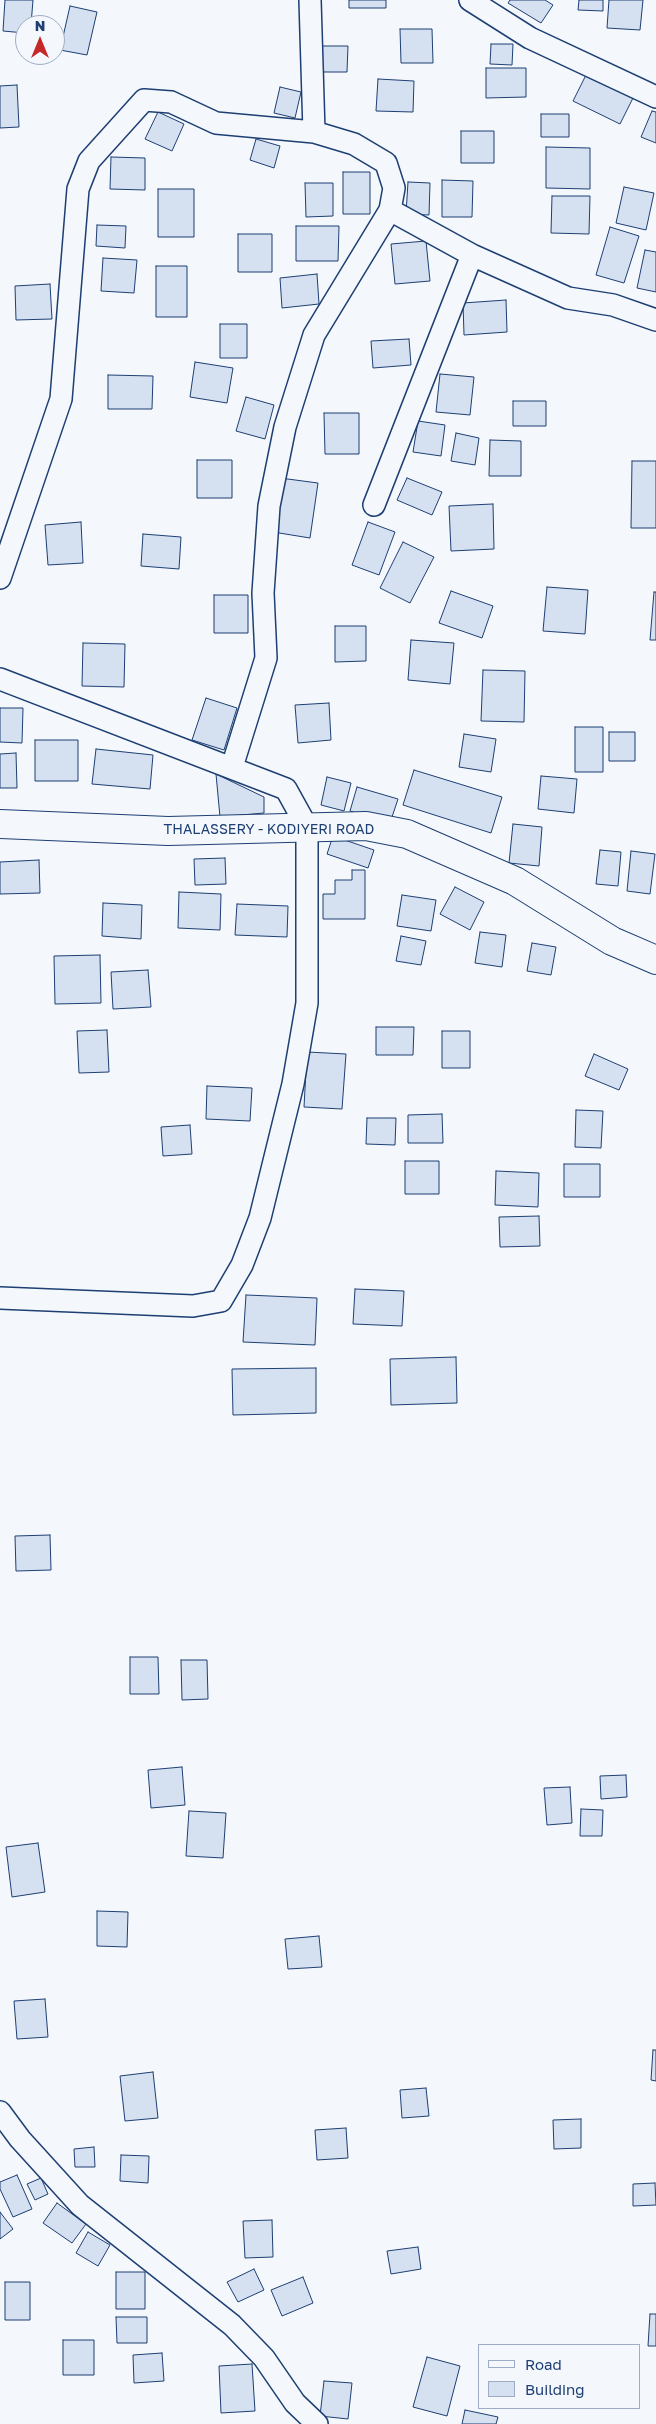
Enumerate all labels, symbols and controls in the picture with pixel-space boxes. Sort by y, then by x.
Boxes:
north arrow [15,15,65,65]
text: N [35,17,45,34]
street label: THALASSERY - KODIYERI ROAD [164,822,374,838]
legend [478,2344,641,2409]
text: Road [525,2355,562,2373]
text: Building [525,2380,585,2398]

